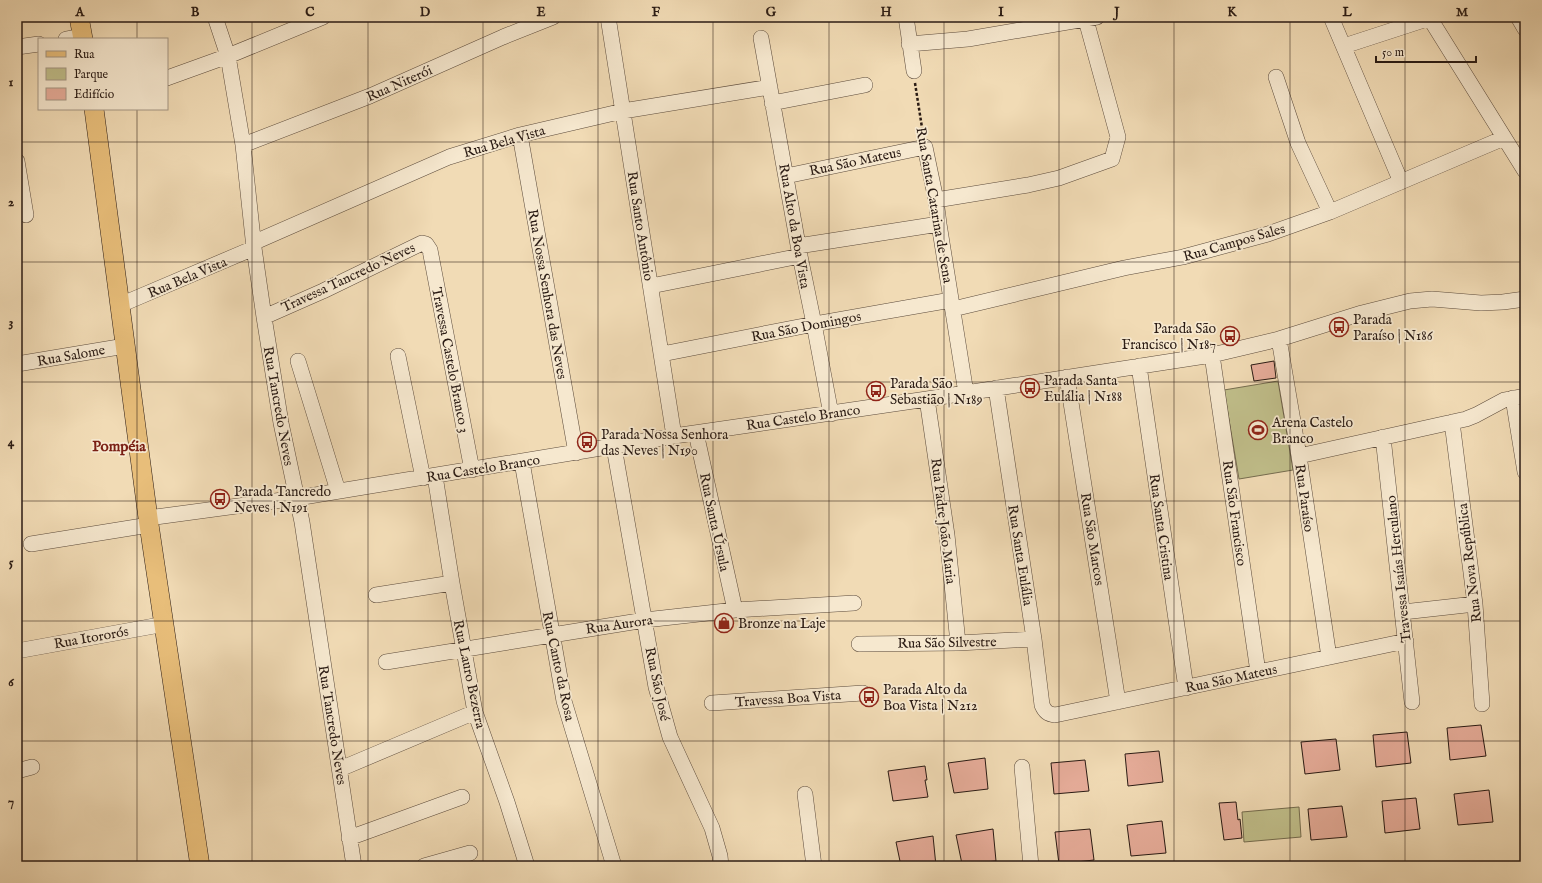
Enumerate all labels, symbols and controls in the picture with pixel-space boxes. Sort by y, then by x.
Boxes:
text: A [75,4,86,21]
text: B [191,4,200,21]
text: C [305,4,315,21]
text: D [420,4,431,21]
text: E [536,4,546,21]
text: F [652,4,661,21]
text: G [766,4,777,21]
text: H [880,4,892,21]
text: I [998,4,1004,21]
text: J [1112,4,1120,21]
text: K [1227,4,1237,21]
text: L [1341,4,1352,21]
text: M [1456,4,1469,21]
legend [38,38,168,110]
scale bar [1376,38,1476,64]
text: 50 m [1382,45,1404,60]
text: Rua [74,47,95,62]
street label: Rua Niterói [364,61,435,106]
text: Parque [74,67,109,83]
text: 1 [9,74,14,91]
text: Edifício [74,87,115,102]
street label: Rua Bela Vista [461,121,548,162]
street label: Rua Santa Catarina de Sena [911,126,957,285]
street label: Rua São Mateus [808,143,903,180]
street label: Rua Alto da Boa Vista [774,162,814,291]
street label: Rua Santo Antônio [622,170,658,283]
text: 2 [8,194,14,211]
street label: Rua Nossa Senhora das Neves [523,208,571,381]
street label: Rua Campos Sales [1181,220,1287,266]
street label: Travessa Tancredo Neves [279,239,418,317]
street label: Rua Bela Vista [145,253,231,303]
street label: Travessa Castelo Branco 3 [427,286,473,435]
street label: Rua São Domingos [750,307,863,346]
place label: Parada Paraíso | N186 [1353,311,1434,345]
text: 3 [9,314,14,331]
bus stop icon: Parada Paraíso | N186 [1328,316,1350,338]
place label: Parada São Francisco | N187 [1122,320,1216,354]
bus stop icon: Parada São Francisco | N187 [1219,325,1241,347]
street label: Rua Salome [36,341,107,371]
street label: Rua Tancredo Neves [259,345,297,467]
place label: Parada Santa Eulália | N188 [1044,372,1122,406]
place label: Parada São Sebastião | N189 [890,375,983,409]
bus stop icon: Parada Santa Eulália | N188 [1019,377,1041,399]
bus stop icon: Parada São Sebastião | N189 [865,380,887,402]
street label: Rua Castelo Branco [745,401,862,435]
place label: Arena Castelo Branco [1271,414,1354,448]
sports icon: Arena Castelo Branco [1247,419,1269,441]
place label: Parada Nossa Senhora das Neves | N190 [601,426,729,460]
bus stop icon: Parada Nossa Senhora das Neves | N190 [576,431,598,453]
text: 4 [8,434,15,451]
district label: Pompéia [92,437,146,456]
street label: Rua Castelo Branco [425,451,542,487]
street label: Rua Padre João Maria [926,457,960,586]
street label: Rua São Francisco [1218,459,1250,567]
street label: Rua Paraíso [1290,463,1318,534]
street label: Rua Santa Úrsula [695,471,734,574]
street label: Rua Santa Cristina [1145,473,1178,582]
place label: Parada Tancredo Neves | N191 [234,483,332,517]
bus stop icon: Parada Tancredo Neves | N191 [209,488,231,510]
street label: Rua São Marcos [1076,492,1108,587]
street label: Travessa Isaías Herculano [1382,494,1416,643]
street label: Rua Nova República [1454,501,1486,624]
street label: Rua Santa Eulália [1003,503,1037,608]
text: 5 [9,554,14,571]
street label: Rua Canto da Rosa [538,610,579,724]
street label: Rua Aurora [584,611,655,639]
shop icon: Bronze na Laje [713,612,735,634]
place label: Bronze na Laje [738,615,826,633]
street label: Rua Lauro Bezerra [449,618,490,731]
street label: Rua Itororós [52,623,130,653]
street label: Rua São Silvestre [897,633,997,653]
street label: Rua São José [640,646,674,723]
street label: Rua São Mateus [1184,660,1279,697]
street label: Rua Tancredo Neves [314,664,350,786]
text: 6 [8,674,14,691]
place label: Parada Alto da Boa Vista | N212 [883,681,978,715]
street label: Travessa Boa Vista [734,686,843,712]
bus stop icon: Parada Alto da Boa Vista | N212 [858,686,880,708]
text: 7 [8,794,14,811]

